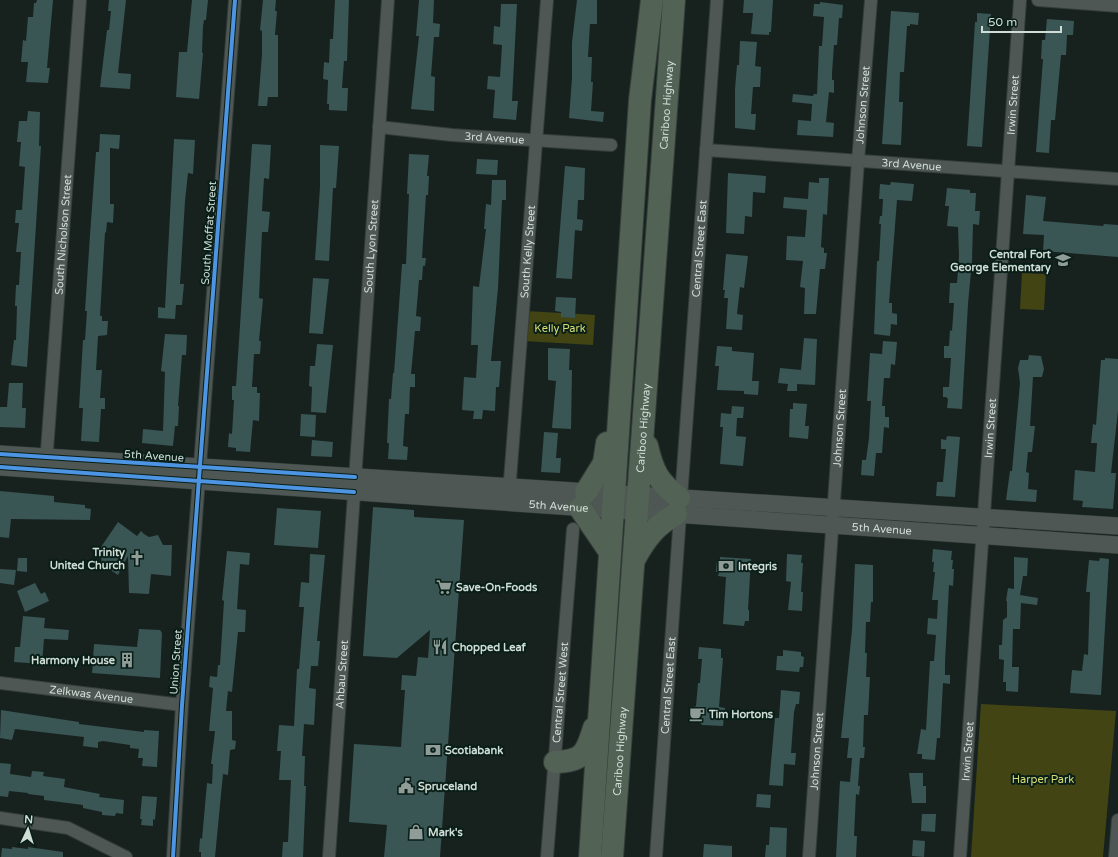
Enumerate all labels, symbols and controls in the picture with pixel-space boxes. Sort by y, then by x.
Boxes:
scale bar [982,8,1061,34]
text: 50 m [988,15,1017,29]
street label: Cariboo Highway [657,60,676,150]
street label: Johnson Street [853,65,872,144]
street label: Irwin Street [1004,75,1021,135]
street label: 3rd Avenue [464,129,525,146]
street label: 3rd Avenue [881,156,942,173]
street label: South Nicholson Street [52,174,74,295]
street label: South Moffat Street [199,181,219,285]
street label: South Lyon Street [361,199,381,294]
street label: Central Street East [689,200,709,298]
street label: South Kelly Street [518,205,538,299]
place label: Central Fort George Elementary [950,248,1052,275]
school or university icon: Central Fort George Elementary [1054,251,1072,269]
park label: Kelly Park [534,322,586,335]
street label: Cariboo Highway [633,383,653,473]
street label: Johnson Street [830,389,848,468]
street label: Irwin Street [981,398,999,458]
street label: 5th Avenue [124,447,184,465]
street label: 5th Avenue [528,497,589,515]
street label: 5th Avenue [851,520,912,537]
place label: Trinity United Church [50,546,125,572]
church icon: Trinity United Church [128,549,146,567]
bank icon: Integris [717,557,735,575]
place label: Integris [738,560,778,574]
supermarket icon: Save-On-Foods [435,578,453,596]
place label: Save-On-Foods [456,581,538,594]
street label: Union Street [167,629,185,695]
street label: Central Street East [658,636,678,734]
restaurant icon: Chopped Leaf [431,638,449,656]
street label: Ahbau Street [333,640,350,709]
place label: Chopped Leaf [452,641,527,655]
street label: Central Street West [550,642,571,743]
building icon: Harmony House [118,651,136,669]
place label: Harmony House [31,654,116,668]
street label: Zelkwas Avenue [49,683,134,706]
cafe icon: Tim Hortons [688,705,706,723]
street label: Cariboo Highway [610,706,629,796]
place label: Tim Hortons [708,708,774,721]
street label: Johnson Street [807,712,826,791]
street label: Irwin Street [959,721,976,782]
bank icon: Scotiabank [424,741,442,759]
place label: Scotiabank [445,744,503,757]
park label: Harper Park [1012,773,1074,786]
public building icon: Spruceland [397,777,415,795]
place label: Spruceland [418,780,477,794]
north arrow [8,809,48,849]
text: N [24,813,34,826]
shop icon: Mark's [407,823,425,841]
place label: Mark's [428,826,463,839]

